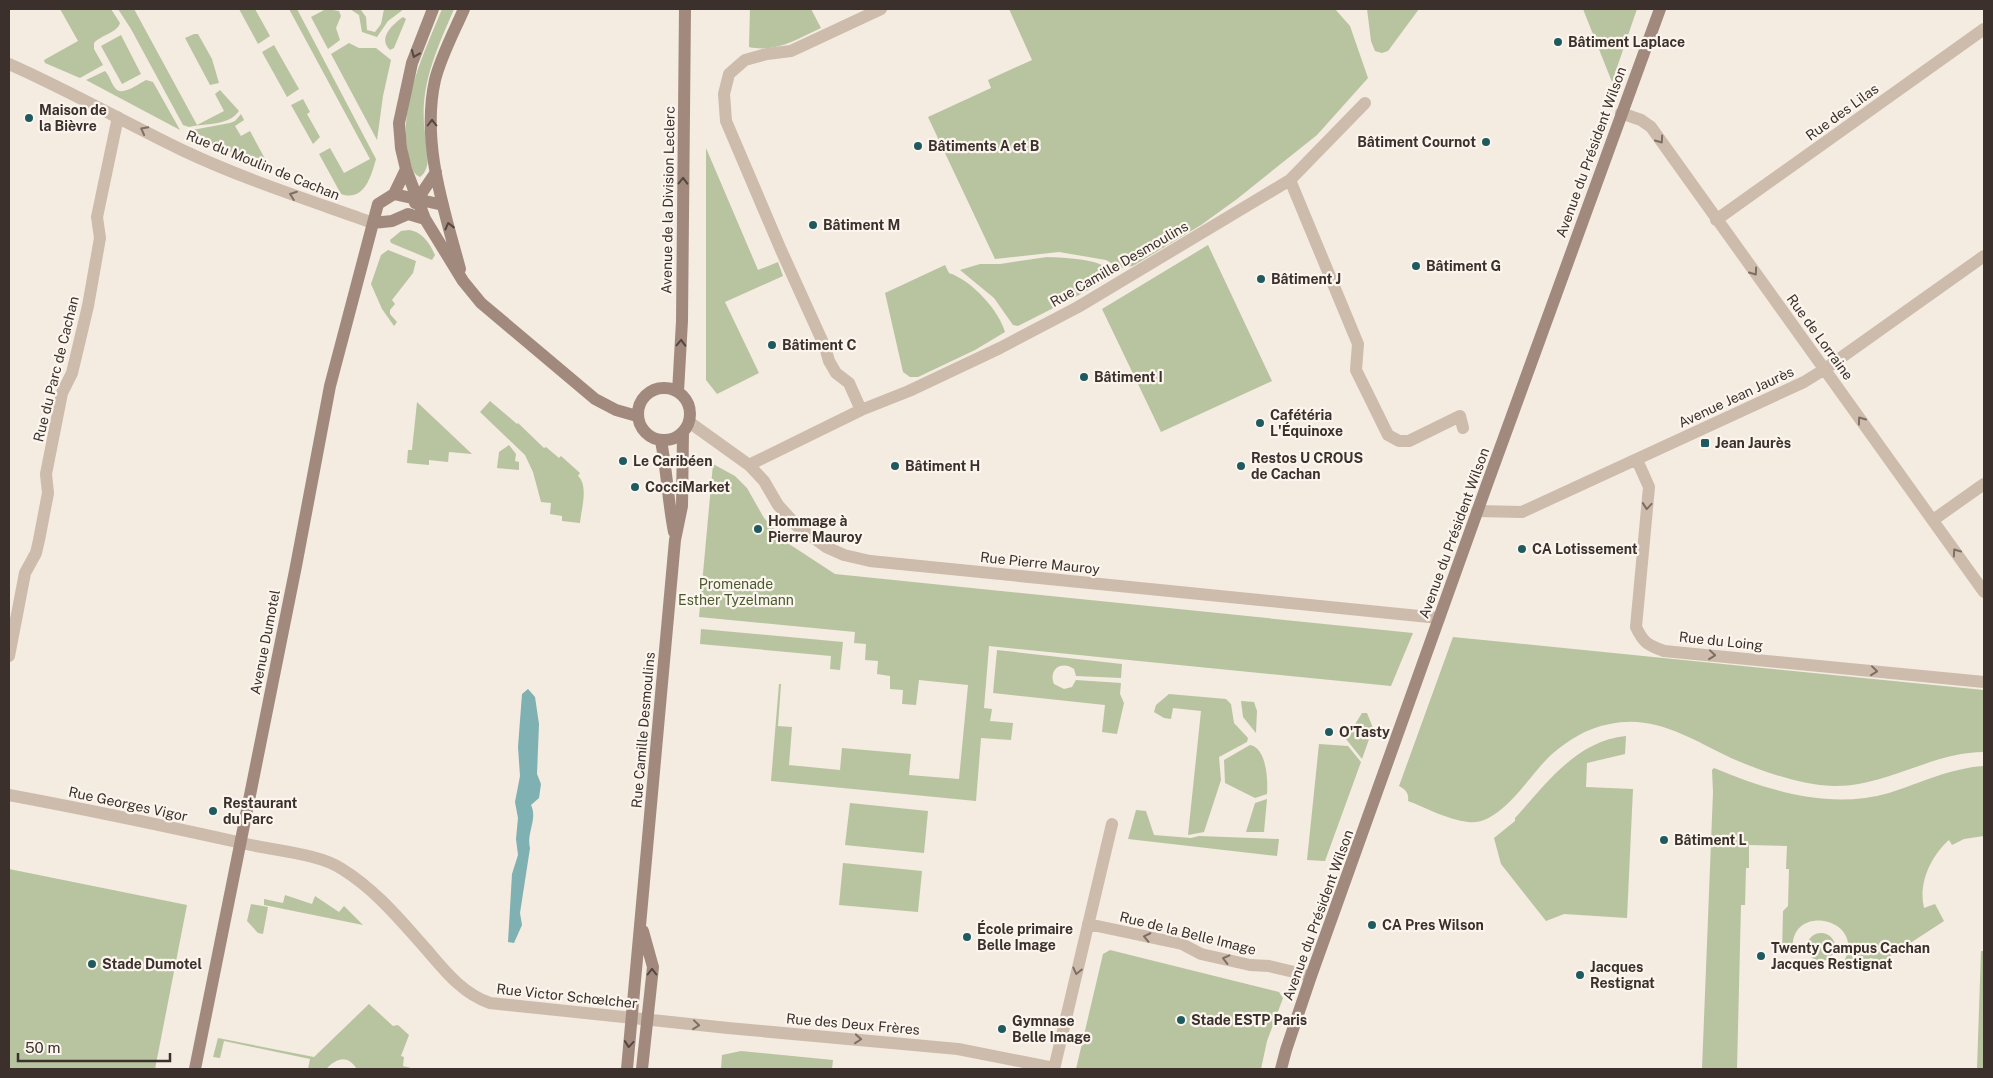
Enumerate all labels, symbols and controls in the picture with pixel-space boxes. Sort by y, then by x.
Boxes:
place label: Bâtiment Laplace [1568,34,1685,50]
marker: Bâtiment Laplace [1552,36,1564,48]
one-way arrow [411,49,421,58]
street label: Avenue du Président Wilson [1553,65,1629,239]
street label: Rue des Lilas [1803,80,1881,144]
place label: Maison de la Bièvre [39,102,107,134]
street label: Avenue de la Division Leclerc [658,106,678,294]
marker: Maison de la Bièvre [23,112,35,124]
one-way arrow [427,119,437,127]
one-way arrow [140,126,149,136]
street label: Rue du Moulin de Cachan [184,127,342,203]
place label: Bâtiment Cournot [1357,134,1476,150]
one-way arrow [1654,134,1663,144]
marker: Bâtiment Cournot [1480,136,1492,148]
place label: Bâtiments A et B [928,138,1039,154]
marker: Bâtiments A et B [912,140,924,152]
one-way arrow [678,176,688,184]
one-way arrow [289,191,298,201]
place label: Bâtiment M [823,217,900,233]
street label: Rue Camille Desmoulins [1047,218,1191,310]
marker: Bâtiment M [807,219,819,231]
one-way arrow [444,222,455,231]
place label: Bâtiment G [1426,258,1501,274]
marker: Bâtiment G [1410,260,1422,272]
one-way arrow [1748,266,1757,276]
place label: Bâtiment J [1271,271,1341,287]
marker: Bâtiment J [1255,273,1267,285]
street label: Rue de Lorraine [1784,291,1856,383]
street label: Rue du Parc de Cachan [30,295,82,443]
place label: Bâtiment C [782,337,857,353]
one-way arrow [676,339,686,346]
marker: Bâtiment C [766,339,778,351]
street label: Avenue Jean Jaurès [1676,363,1796,431]
place label: Bâtiment I [1094,369,1163,385]
marker: Bâtiment I [1078,371,1090,383]
place label: Cafétéria L'Équinoxe [1270,407,1343,439]
marker: Cafétéria L'Équinoxe [1254,417,1266,429]
one-way arrow [1859,417,1867,426]
place label: Jean Jaurès [1715,435,1791,451]
marker: Jean Jaurès [1699,437,1711,449]
street label: Avenue du Président Wilson [1416,446,1492,620]
place label: Restos U CROUS de Cachan [1251,450,1363,482]
place label: Le Caribéen [633,453,712,469]
marker: Le Caribéen [617,455,629,467]
place label: Bâtiment H [905,458,980,474]
marker: Bâtiment H [889,460,901,472]
marker: Restos U CROUS de Cachan [1235,460,1247,472]
place label: CocciMarket [645,479,730,495]
marker: CocciMarket [629,481,641,493]
one-way arrow [1642,502,1653,510]
place label: Hommage à Pierre Mauroy [768,513,862,545]
marker: Hommage à Pierre Mauroy [752,523,764,535]
place label: CA Lotissement [1532,541,1638,557]
marker: CA Lotissement [1516,543,1528,555]
one-way arrow [1953,548,1962,558]
street label: Rue Pierre Mauroy [979,549,1101,577]
park label: Promenade Esther Tyzelmann [678,576,794,608]
street label: Avenue Dumotel [247,588,283,696]
street label: Rue du Loing [1678,629,1764,653]
one-way arrow [1709,649,1717,660]
street label: Rue Camille Desmoulins [628,651,658,809]
one-way arrow [1870,665,1878,676]
place label: O'Tasty [1339,724,1390,740]
marker: O'Tasty [1323,726,1335,738]
street label: Rue Georges Vigor [67,784,189,824]
place label: Restaurant du Parc [223,795,298,827]
marker: Restaurant du Parc [207,805,219,817]
street label: Avenue du Président Wilson [1280,828,1356,1002]
place label: Bâtiment L [1674,832,1747,848]
marker: Bâtiment L [1658,834,1670,846]
street label: Rue de la Belle Image [1118,908,1258,958]
place label: CA Pres Wilson [1382,917,1484,933]
marker: CA Pres Wilson [1366,919,1378,931]
place label: École primaire Belle Image [977,920,1073,953]
marker: École primaire Belle Image [961,931,973,943]
one-way arrow [1143,932,1152,942]
place label: Twenty Campus Cachan Jacques Restignat [1771,940,1930,972]
marker: Twenty Campus Cachan Jacques Restignat [1755,950,1767,962]
one-way arrow [1221,954,1230,965]
place label: Stade Dumotel [102,956,202,972]
marker: Stade Dumotel [86,958,98,970]
place label: Jacques Restignat [1590,959,1655,991]
one-way arrow [647,967,657,975]
one-way arrow [1072,967,1083,975]
marker: Jacques Restignat [1574,969,1586,981]
street label: Rue Victor Schœlcher [496,981,638,1011]
street label: Rue des Deux Frères [785,1010,921,1038]
place label: Stade ESTP Paris [1191,1012,1307,1028]
place label: Gymnase Belle Image [1012,1013,1091,1045]
marker: Stade ESTP Paris [1175,1014,1187,1026]
one-way arrow [693,1019,701,1030]
marker: Gymnase Belle Image [996,1023,1008,1035]
scale bar [18,1030,170,1062]
one-way arrow [854,1034,862,1045]
text: 50 m [25,1039,60,1056]
one-way arrow [623,1040,634,1048]

